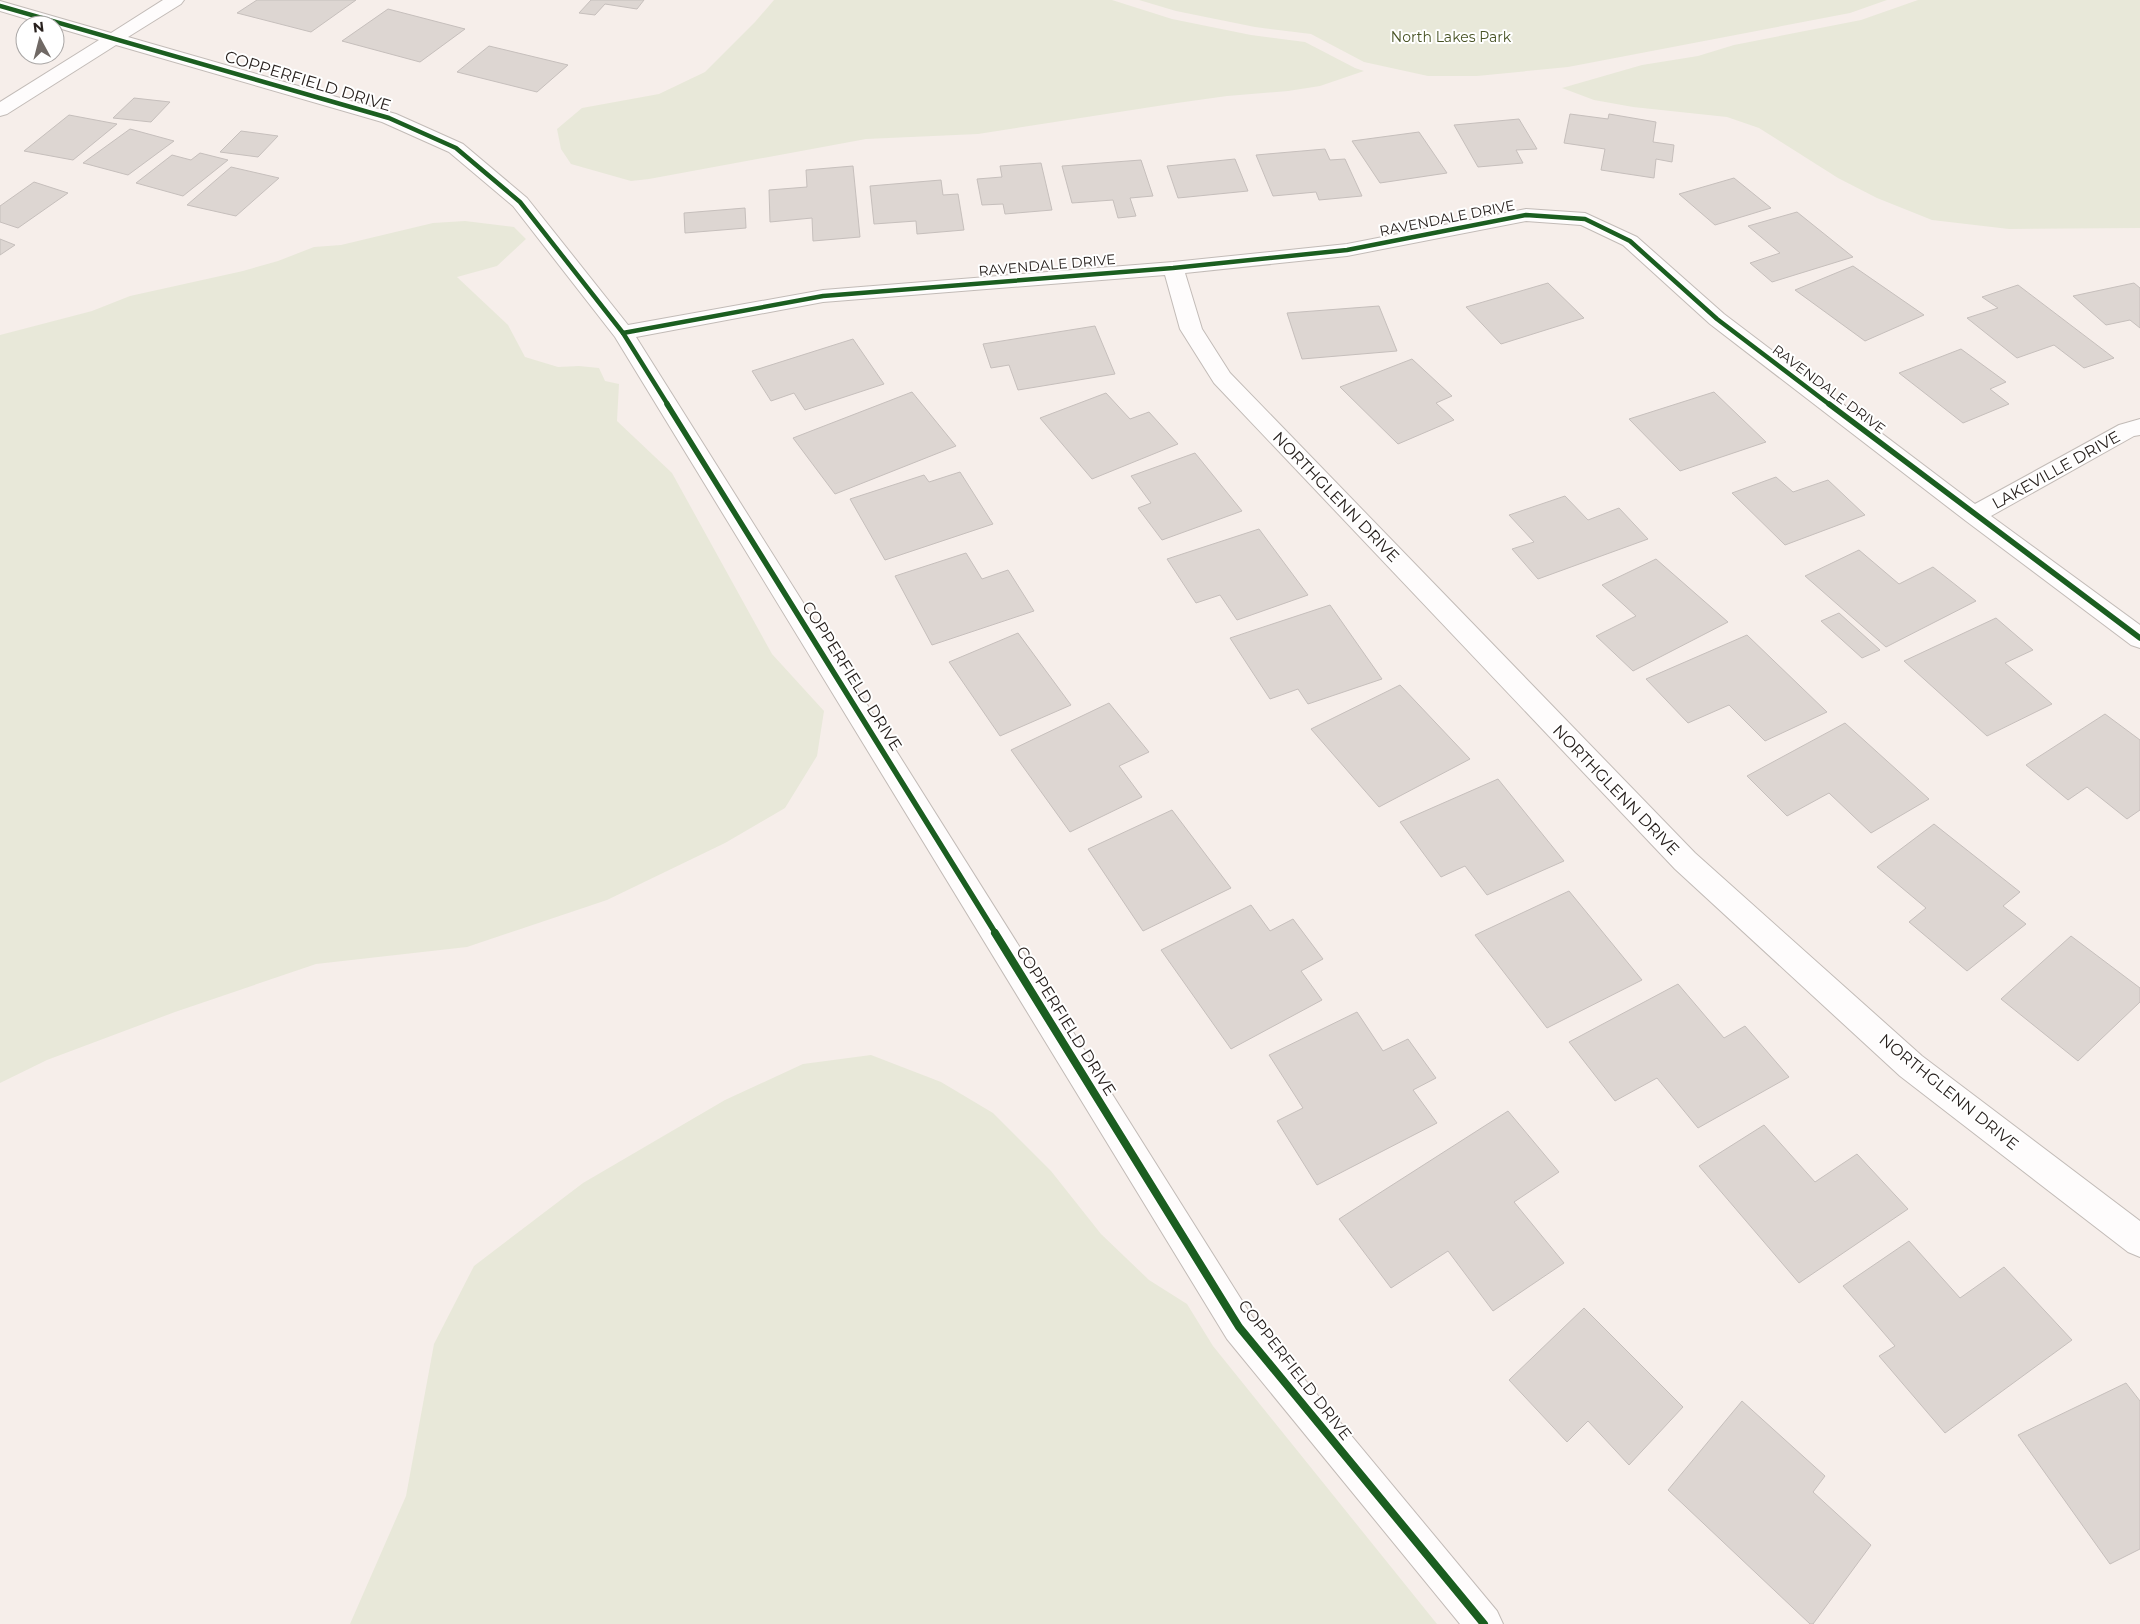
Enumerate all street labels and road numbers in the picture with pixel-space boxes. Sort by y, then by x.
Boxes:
street label: COPPERFIELD DRIVE [223,47,393,115]
street label: RAVENDALE DRIVE [1378,196,1516,240]
street label: RAVENDALE DRIVE [978,250,1116,280]
street label: RAVENDALE DRIVE [1769,340,1889,438]
street label: LAKEVILLE DRIVE [1989,427,2123,513]
street label: NORTHGLENN DRIVE [1269,428,1403,566]
street label: COPPERFIELD DRIVE [798,598,906,754]
street label: NORTHGLENN DRIVE [1549,721,1683,859]
street label: COPPERFIELD DRIVE [1012,943,1120,1099]
street label: NORTHGLENN DRIVE [1876,1030,2022,1154]
street label: COPPERFIELD DRIVE [1234,1296,1356,1444]

